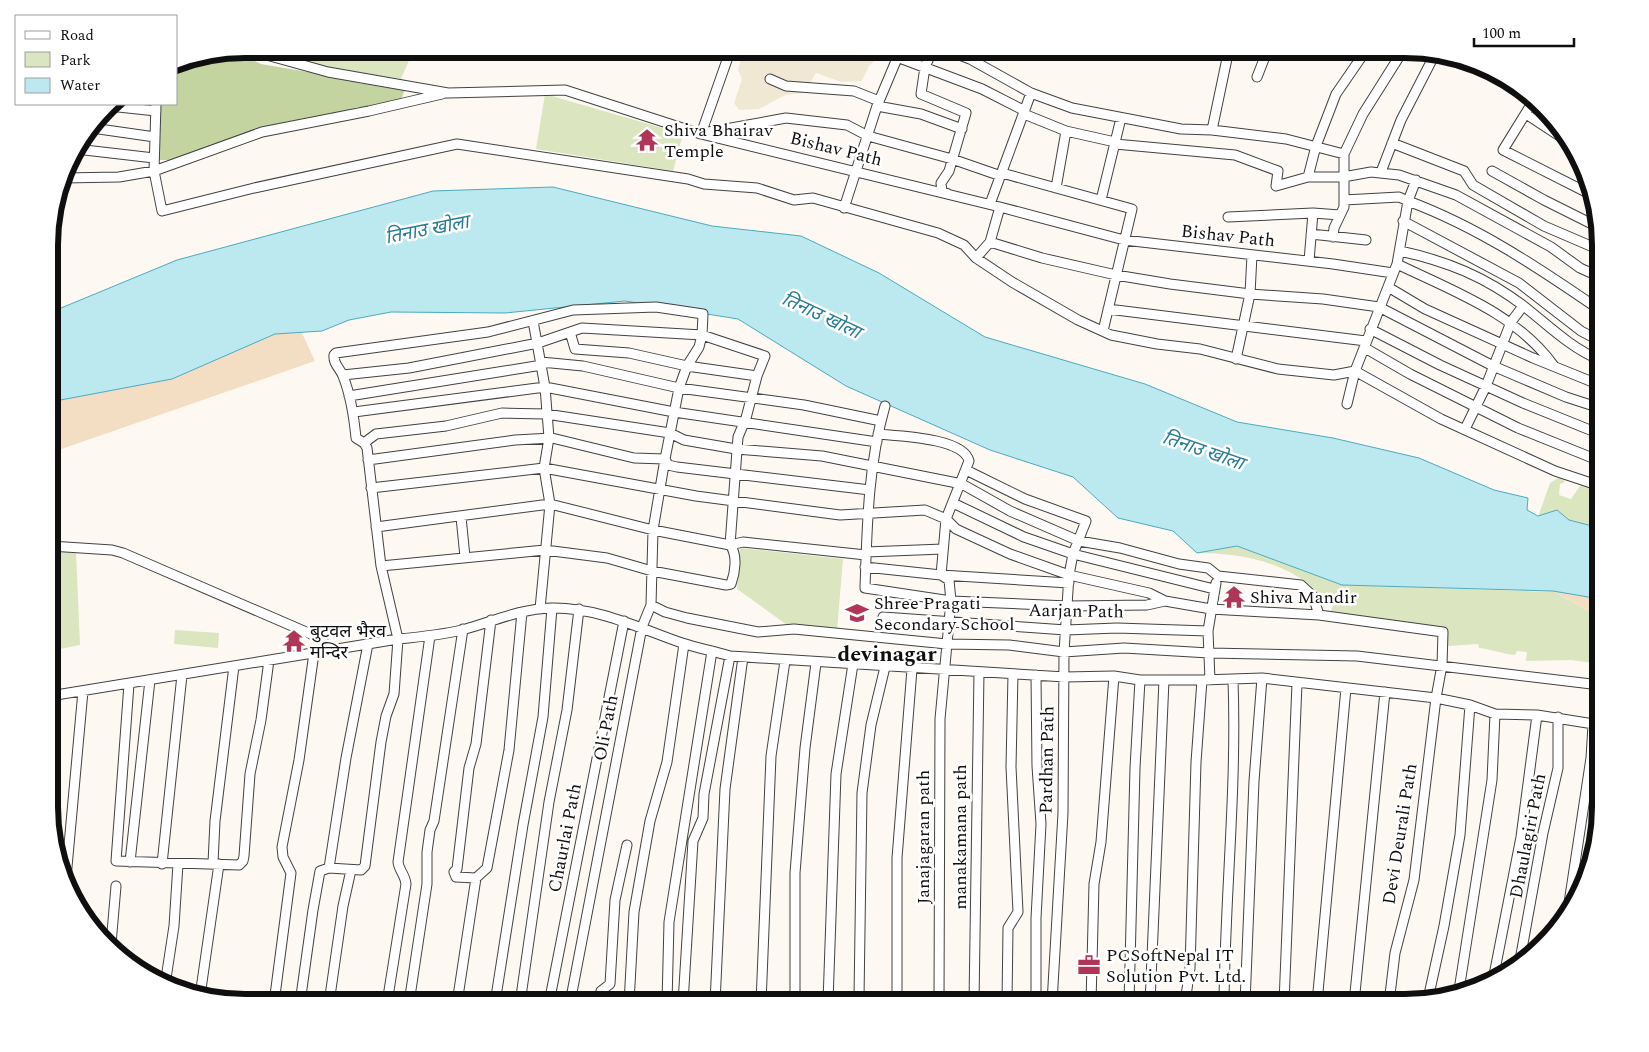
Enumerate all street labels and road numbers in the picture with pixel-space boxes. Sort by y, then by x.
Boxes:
street label: Bishav Path [787,124,885,174]
street label: Bishav Path [1180,218,1276,254]
street label: Aarjan Path [1028,597,1124,625]
street label: Oli Path [586,693,626,763]
street label: Pardhan Path [1033,706,1061,814]
street label: Devi Deurali Path [1376,762,1424,906]
street label: manakamana path [947,764,974,910]
street label: Janajagaran path [910,770,937,904]
street label: Dhaulagiri Path [1503,771,1553,901]
street label: Chaurlai Path [541,781,589,895]

